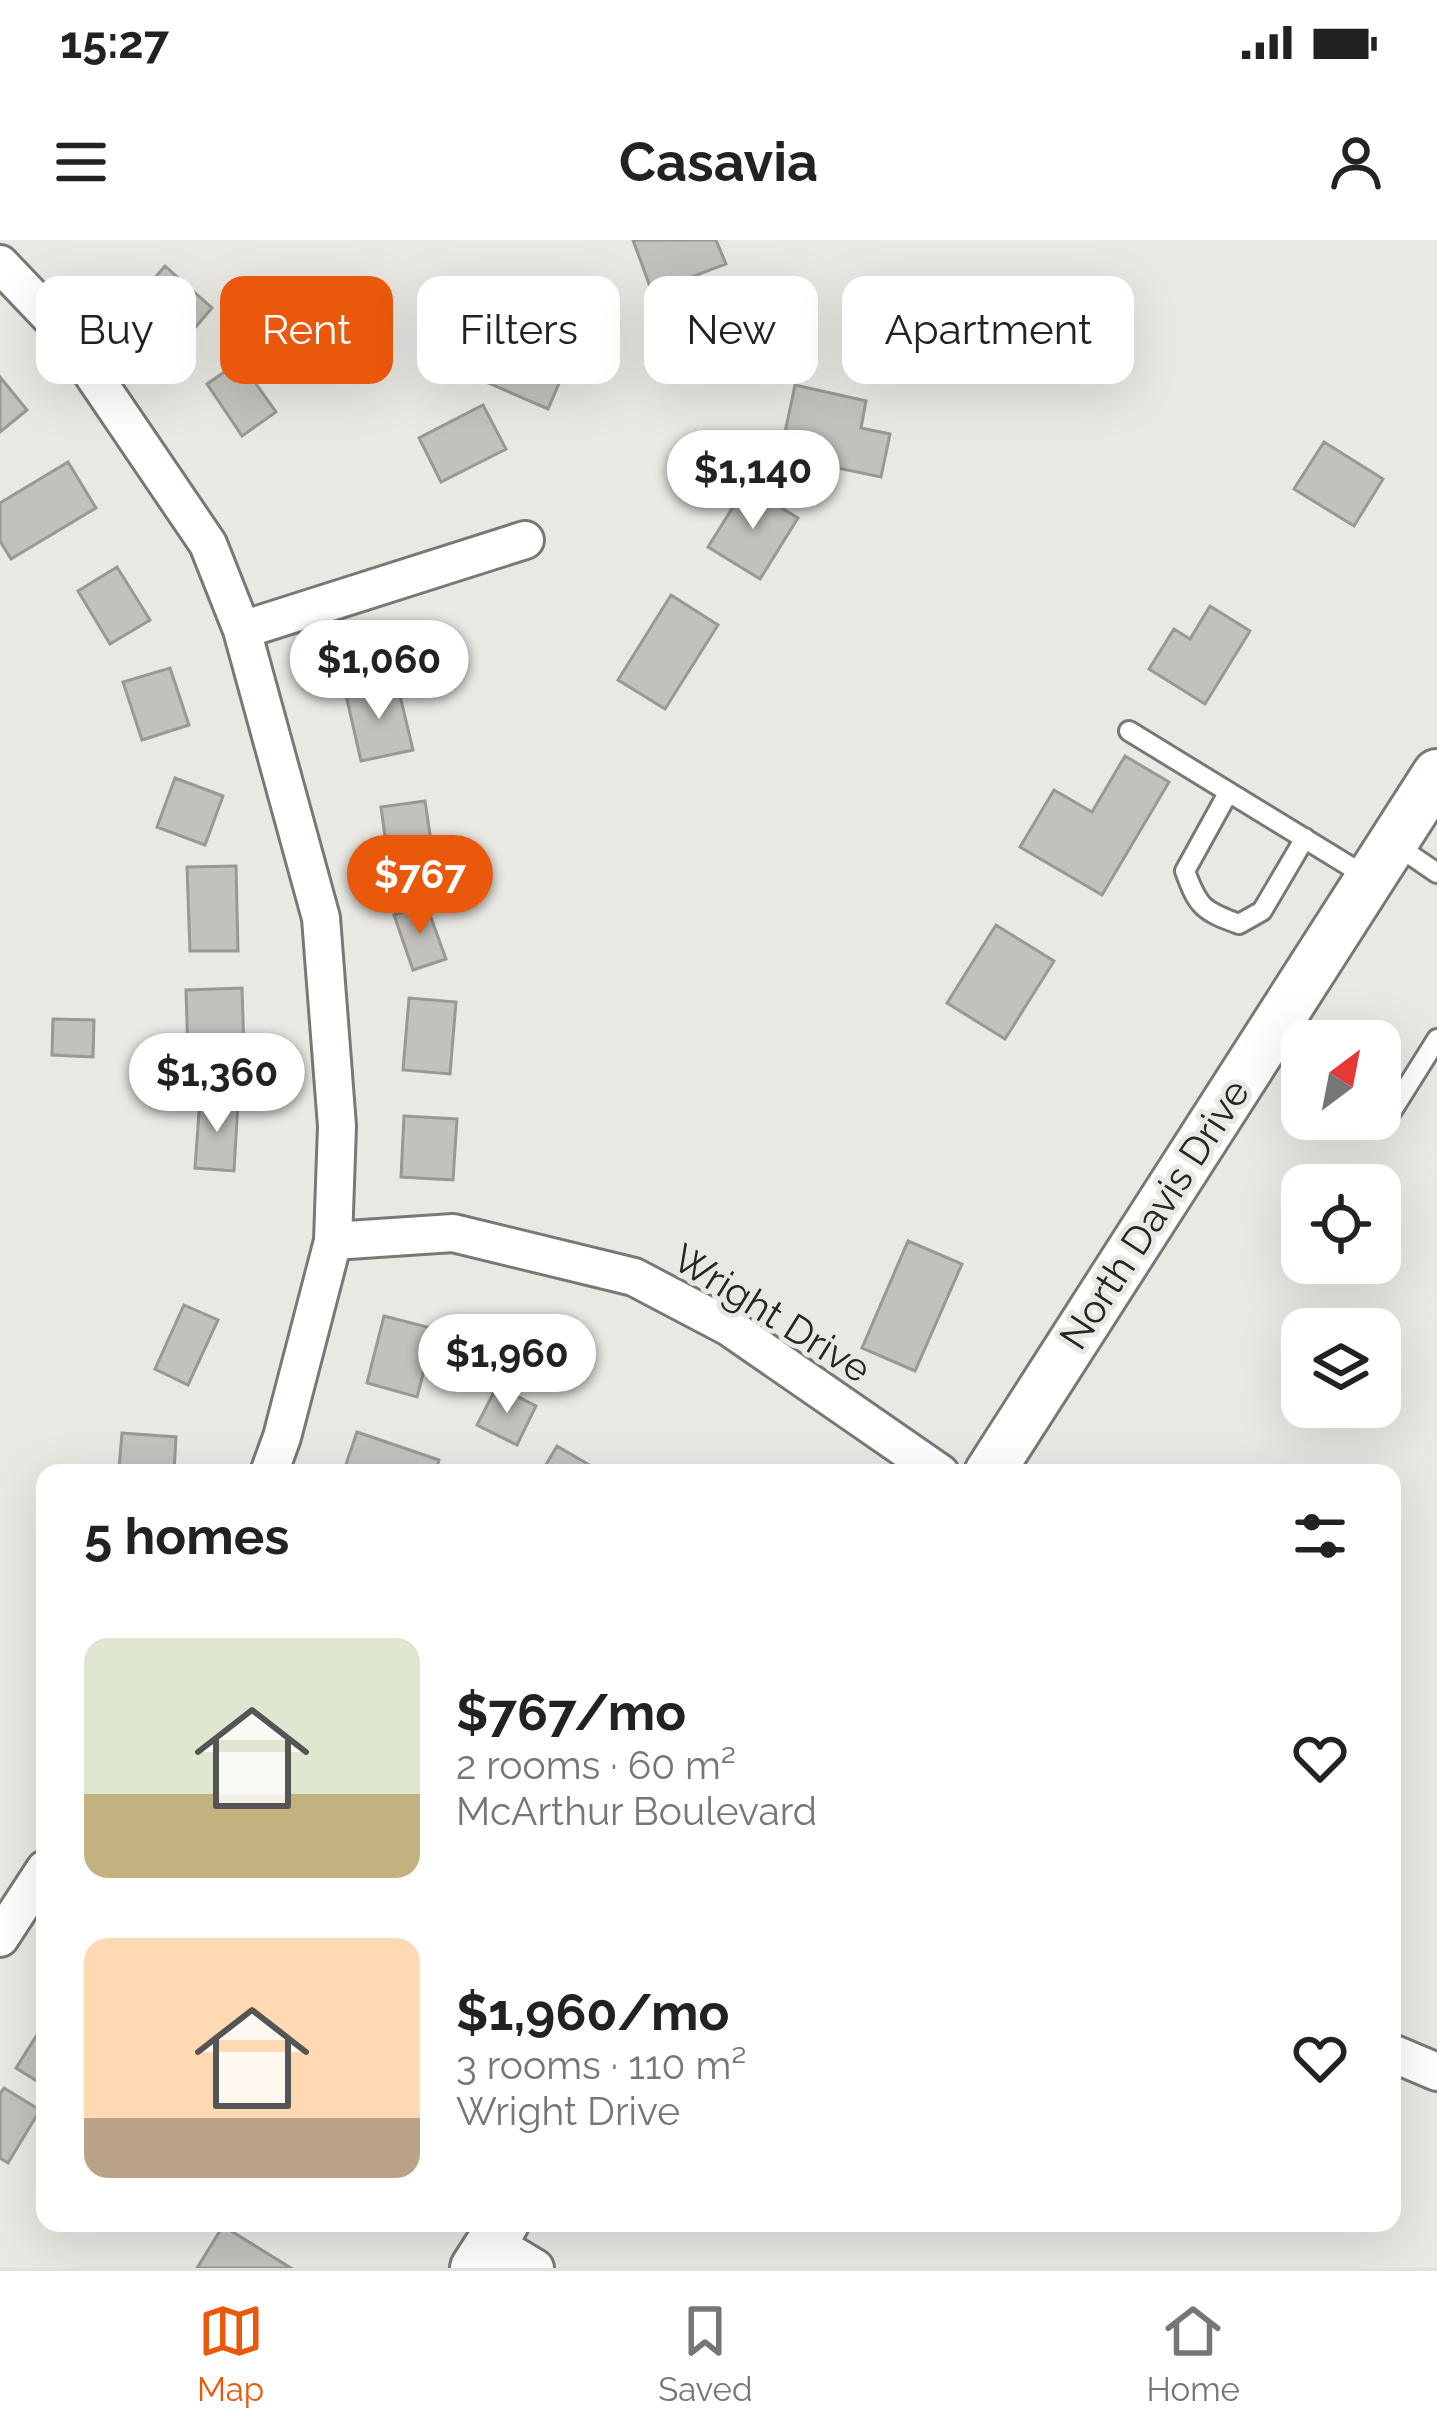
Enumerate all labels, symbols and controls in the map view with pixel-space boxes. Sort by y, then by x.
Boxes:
text: 15:27 [60,16,169,69]
icon: menu [48,129,114,195]
icon: person [1323,129,1389,195]
text: Casavia [619,130,818,194]
chip: Buy [36,276,196,384]
chip: Rent [220,276,393,384]
chip: Filters [417,276,620,384]
chip: New [644,276,818,384]
chip: Apartment [842,276,1134,384]
pin: $1,140 [655,430,851,532]
text: $1,140 [694,446,812,492]
pin: $1,060 [281,620,477,722]
text: $1,060 [317,636,441,682]
pin: $767 [349,835,491,937]
text: $767 [374,851,466,897]
north arrow [1281,1020,1401,1140]
map controls [1281,1020,1401,1428]
pin: $1,360 [119,1033,315,1135]
text: $1,360 [156,1049,278,1095]
street label: North Davis Drive [1050,1071,1258,1357]
button: locate [1281,1164,1401,1284]
street label: Wright Drive [665,1234,879,1392]
button: layers [1281,1308,1401,1428]
pin: $1,960 [409,1314,605,1416]
text: $1,960 [445,1330,569,1376]
icon: filters [1287,1503,1353,1569]
text: 5 homes [84,1506,289,1566]
text: $767/mo [456,1682,686,1742]
icon: home [180,1686,324,1830]
icon: heart [1287,1725,1353,1791]
text: 2 rooms · 60 m² [456,1742,736,1788]
text: McArthur Boulevard [456,1788,817,1834]
text: $1,960/mo [456,1982,729,2042]
icon: home [180,1986,324,2130]
icon: heart [1287,2025,1353,2091]
text: 3 rooms · 110 m² [456,2042,746,2088]
text: Wright Drive [456,2088,680,2134]
tab: Map [197,2298,264,2409]
tab: Saved [658,2298,753,2409]
tab: Home [1147,2298,1240,2409]

